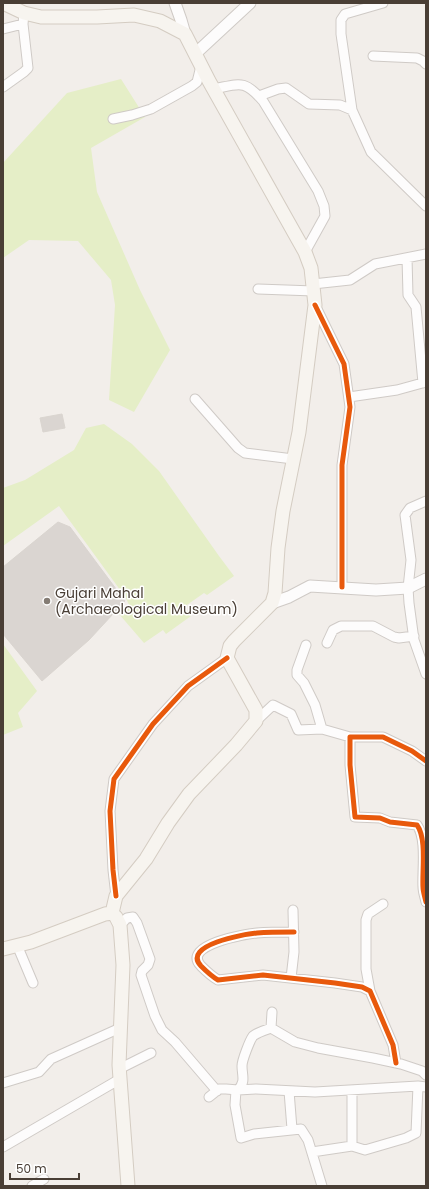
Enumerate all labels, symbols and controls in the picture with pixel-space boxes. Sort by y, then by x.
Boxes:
place label: Gujari Mahal (Archaeological Museum) [55,583,238,619]
marker: Gujari Mahal (Archaeological Museum) [42,596,52,606]
scale bar [10,1155,79,1181]
text: 50 m [16,1160,47,1177]

